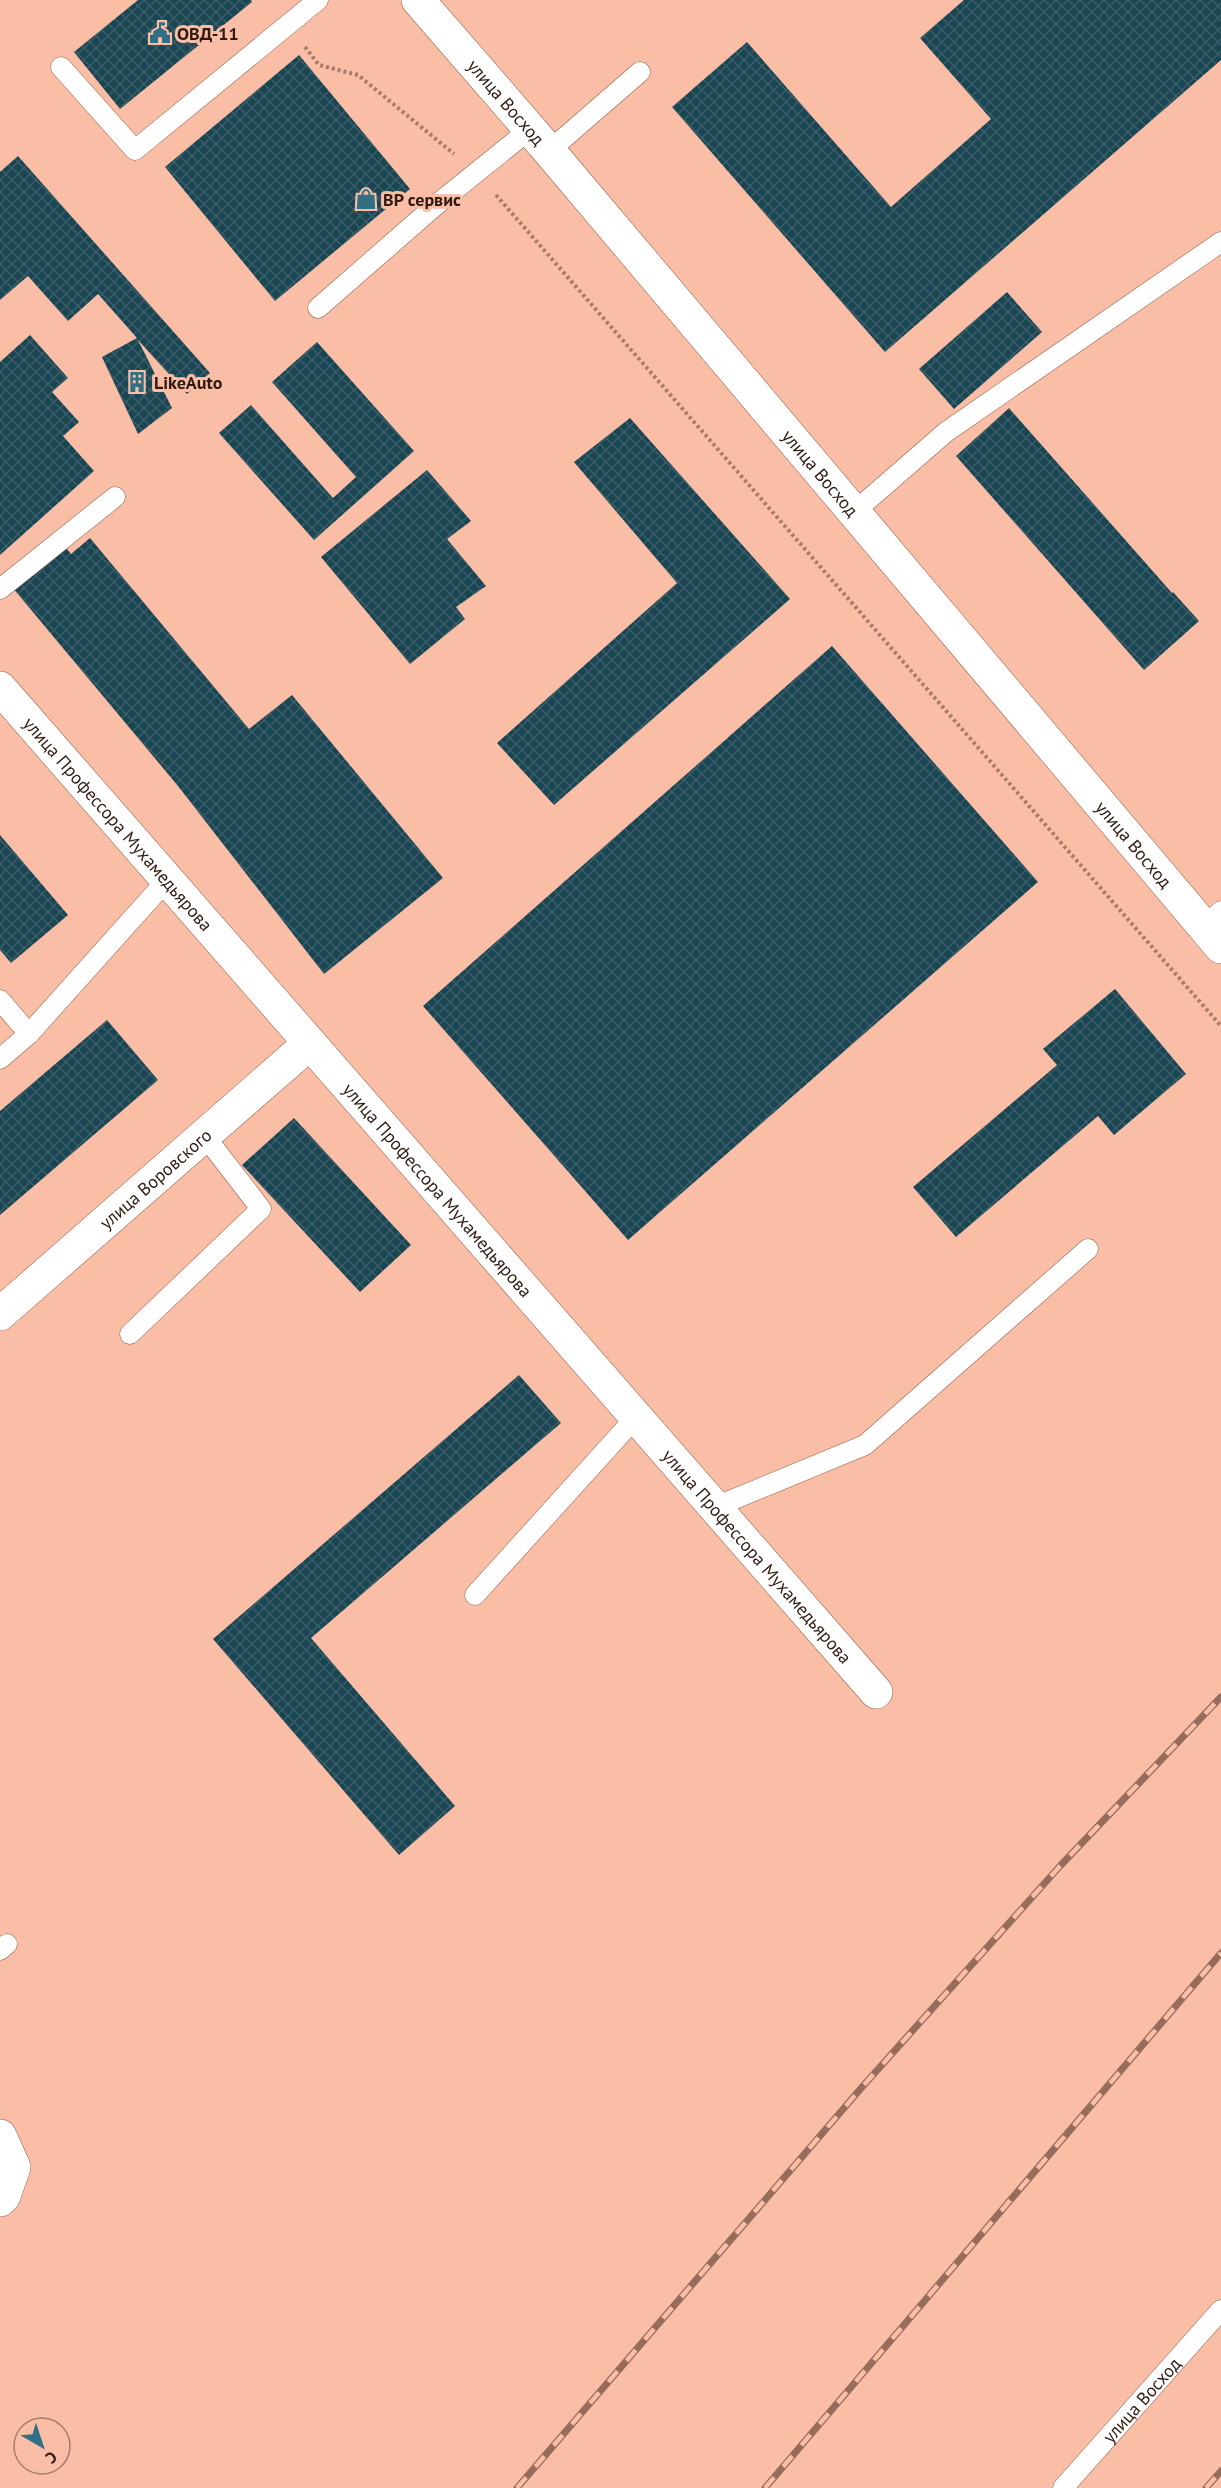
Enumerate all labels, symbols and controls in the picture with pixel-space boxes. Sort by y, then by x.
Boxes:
public building icon: ОВД-11 [148,21,172,45]
place label: ОВД-11 [177,22,239,45]
street label: улица Восход [463,54,550,150]
shop icon: ВР сервис [354,187,378,211]
place label: ВР сервис [383,188,461,211]
building icon: LikeAuto [125,370,149,394]
place label: LikeAuto [154,371,223,394]
street label: улица Восход [777,425,864,521]
street label: улица Профессора Мухамедьярова [19,712,218,935]
street label: улица Восход [1091,796,1178,893]
street label: улица Профессора Мухамедьярова [338,1078,538,1302]
street label: улица Воровского [94,1123,216,1234]
street label: улица Профессора Мухамедьярова [658,1444,857,1668]
street label: улица Восход [1097,2352,1186,2447]
north arrow [12,2416,72,2476]
text: С [42,2447,61,2468]

